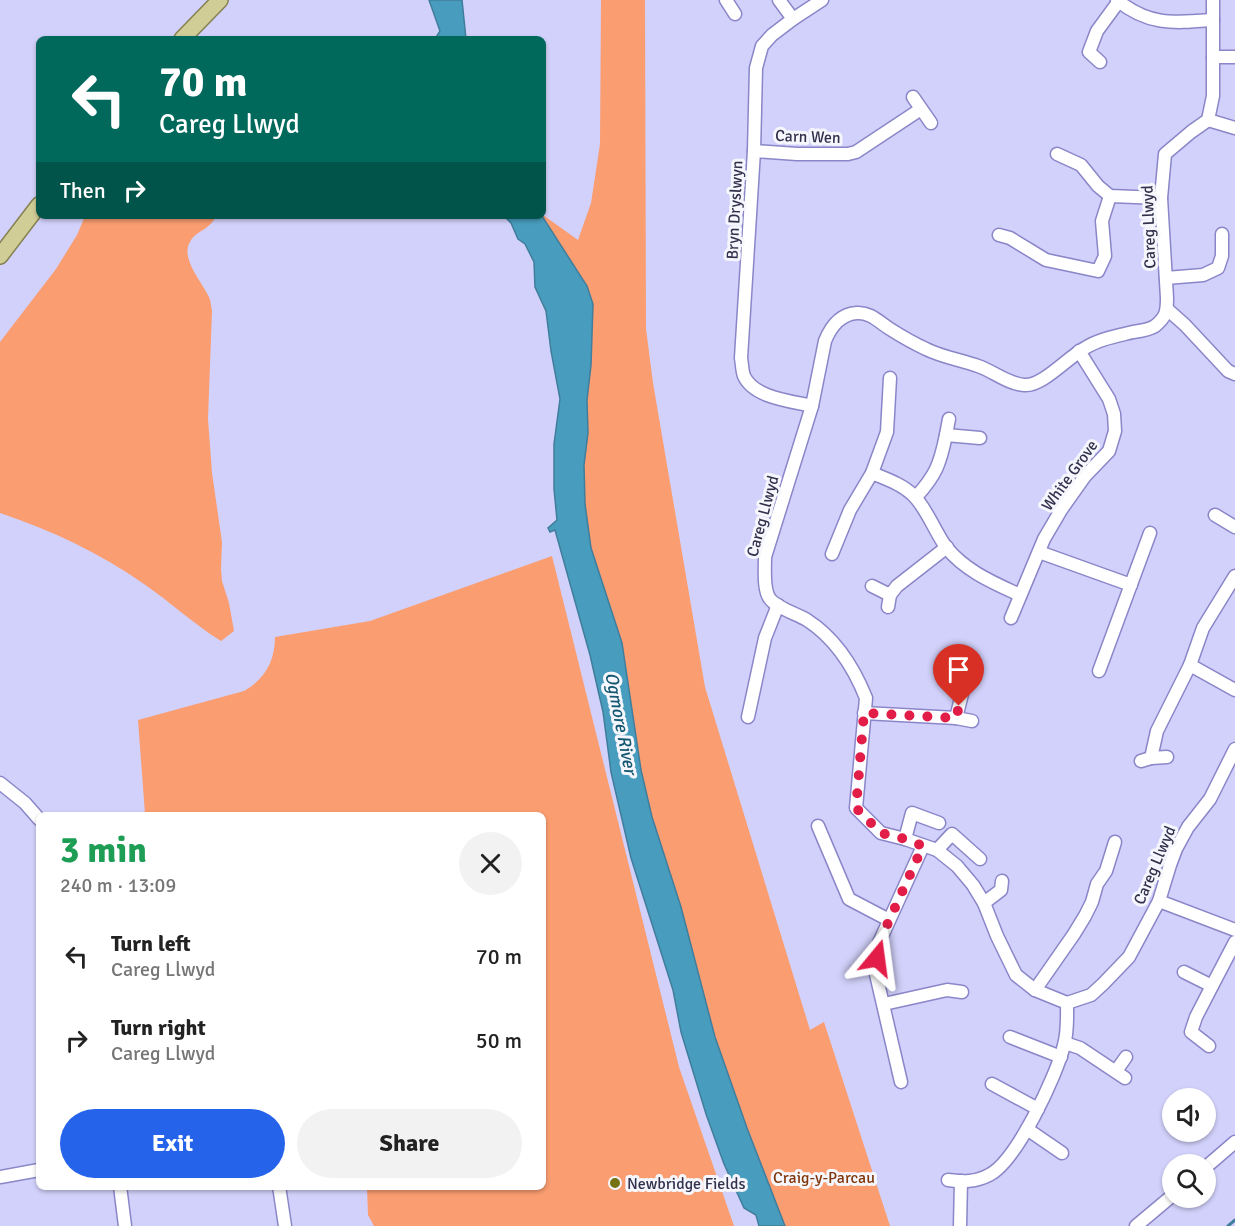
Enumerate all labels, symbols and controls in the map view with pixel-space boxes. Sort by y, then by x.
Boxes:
text: 70 m [159,57,248,108]
icon: left [60,60,138,138]
text: Careg Llwyd [159,108,300,141]
street label: Carn Wen [775,126,841,148]
street label: Bryn Dryslwyn [722,160,748,260]
icon: right [118,174,151,207]
text: Then [60,177,106,204]
street label: Careg Llwyd [1138,185,1160,269]
street label: White Grove [1037,436,1102,515]
street label: Careg Llwyd [743,473,783,559]
pin [933,644,984,706]
icon: arrive [942,653,975,686]
water label: Ogmore River [600,670,642,778]
street label: Careg Llwyd [1129,823,1180,908]
text: 3 min [60,828,147,873]
button: close [459,832,522,895]
text: 240 m · 13:09 [60,873,176,898]
position arrow [845,926,909,990]
text: Turn left [111,930,191,957]
icon: left [60,940,93,973]
text: 70 m [476,943,522,970]
text: Careg Llwyd [111,957,215,982]
text: Turn right [111,1014,206,1041]
icon: right [60,1024,93,1057]
text: 50 m [476,1027,522,1054]
text: Careg Llwyd [111,1041,215,1066]
map controls [1162,1088,1216,1208]
button: sound [1162,1088,1216,1142]
button: Exit [60,1109,285,1178]
button: Share [297,1109,522,1178]
button: search [1162,1154,1216,1208]
park label: Craig-y-Parcau [773,1168,875,1188]
place label: Newbridge Fields [627,1174,745,1194]
marker: Newbridge Fields [608,1176,622,1190]

